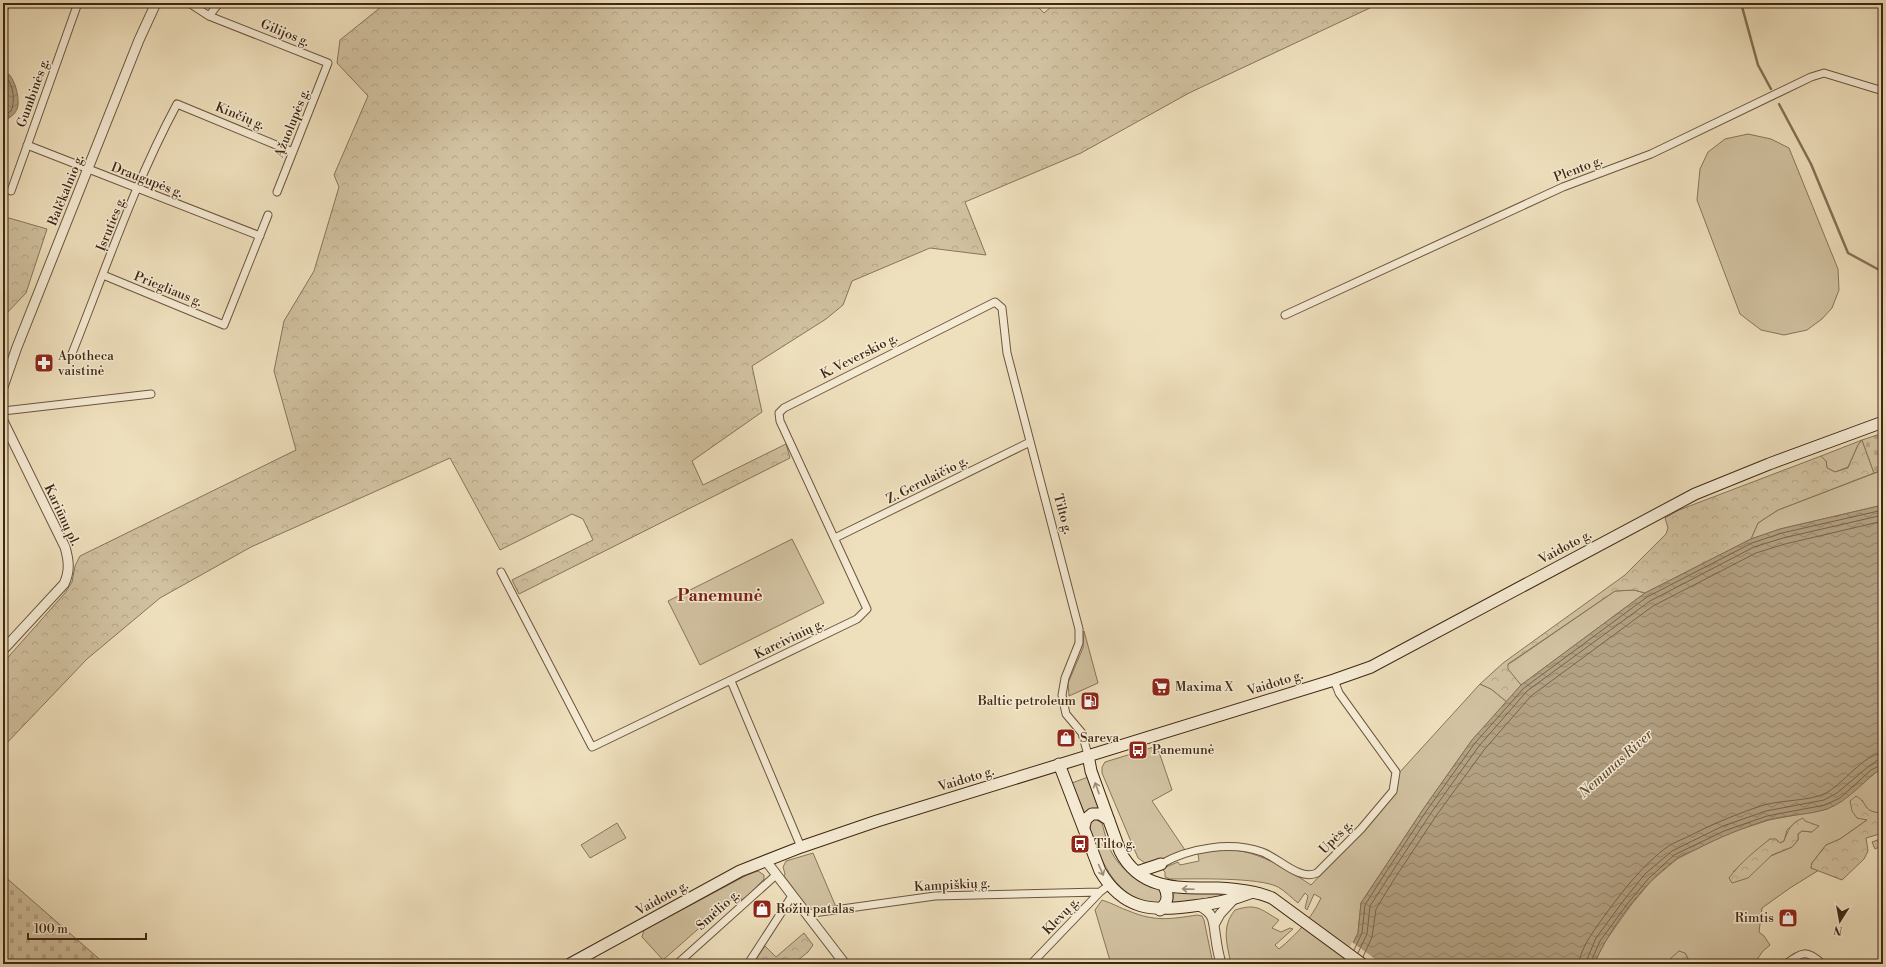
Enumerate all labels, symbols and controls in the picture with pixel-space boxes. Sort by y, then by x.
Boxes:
street label: Gilijos g. [258,16,312,50]
street label: Gumbinės g. [13,56,53,130]
street label: Ąžuolupės g. [271,86,313,161]
street label: Kinčių g. [213,99,267,133]
street label: Balčkalnio g. [44,152,88,229]
street label: Plento g. [1551,152,1605,186]
street label: Draugupės g. [109,159,185,201]
street label: Įsruties g. [93,194,129,254]
street label: Priegliaus g. [131,268,205,310]
street label: K. Veverskio g. [818,330,900,382]
place label: Apotheca vaistinė [57,348,114,379]
pharmacy icon: Apotheca vaistinė [33,352,55,374]
street label: Z. Gerulaičio g. [884,453,970,507]
street label: Kariūnų pl. [41,482,83,548]
street label: Tilto g. [1050,492,1076,536]
street label: Vaidoto g. [1535,526,1594,568]
district label: Panemunė [677,585,763,607]
street label: Kareivinių g. [752,615,826,663]
street label: Vaidoto g. [1244,667,1305,699]
supermarket icon: Maxima X [1150,676,1172,698]
place label: Maxima X [1175,679,1235,695]
fuel station icon: Baltic petroleum [1079,690,1101,712]
place label: Baltic petroleum [977,693,1077,709]
water label: Nemunas River [1574,725,1658,803]
shop icon: Sareva [1055,727,1077,749]
place label: Sareva [1080,730,1119,746]
bus stop icon: Panemunė [1127,739,1149,761]
place label: Panemunė [1152,742,1215,758]
street label: Vaidoto g. [935,763,996,795]
one-way arrow [1092,783,1100,795]
street label: Upės g. [1316,817,1356,857]
bus stop icon: Tilto g. [1069,833,1091,855]
place label: Tilto g. [1094,836,1135,852]
one-way arrow [1097,863,1105,875]
street label: Kampiškių g. [914,875,990,895]
street label: Vaidoto g. [632,877,691,919]
one-way arrow [1182,885,1195,893]
street label: Smėlio g. [693,886,743,934]
street label: Klevų g. [1039,894,1083,938]
shop icon: Rožių patalas [751,898,773,920]
place label: Rožių patalas [776,901,855,917]
north arrow [1820,901,1860,941]
shop icon: Rimtis [1777,907,1799,929]
place label: Rimtis [1735,910,1774,926]
scale bar [28,915,146,941]
text: 100 m [34,922,68,937]
text: N [1832,922,1844,938]

